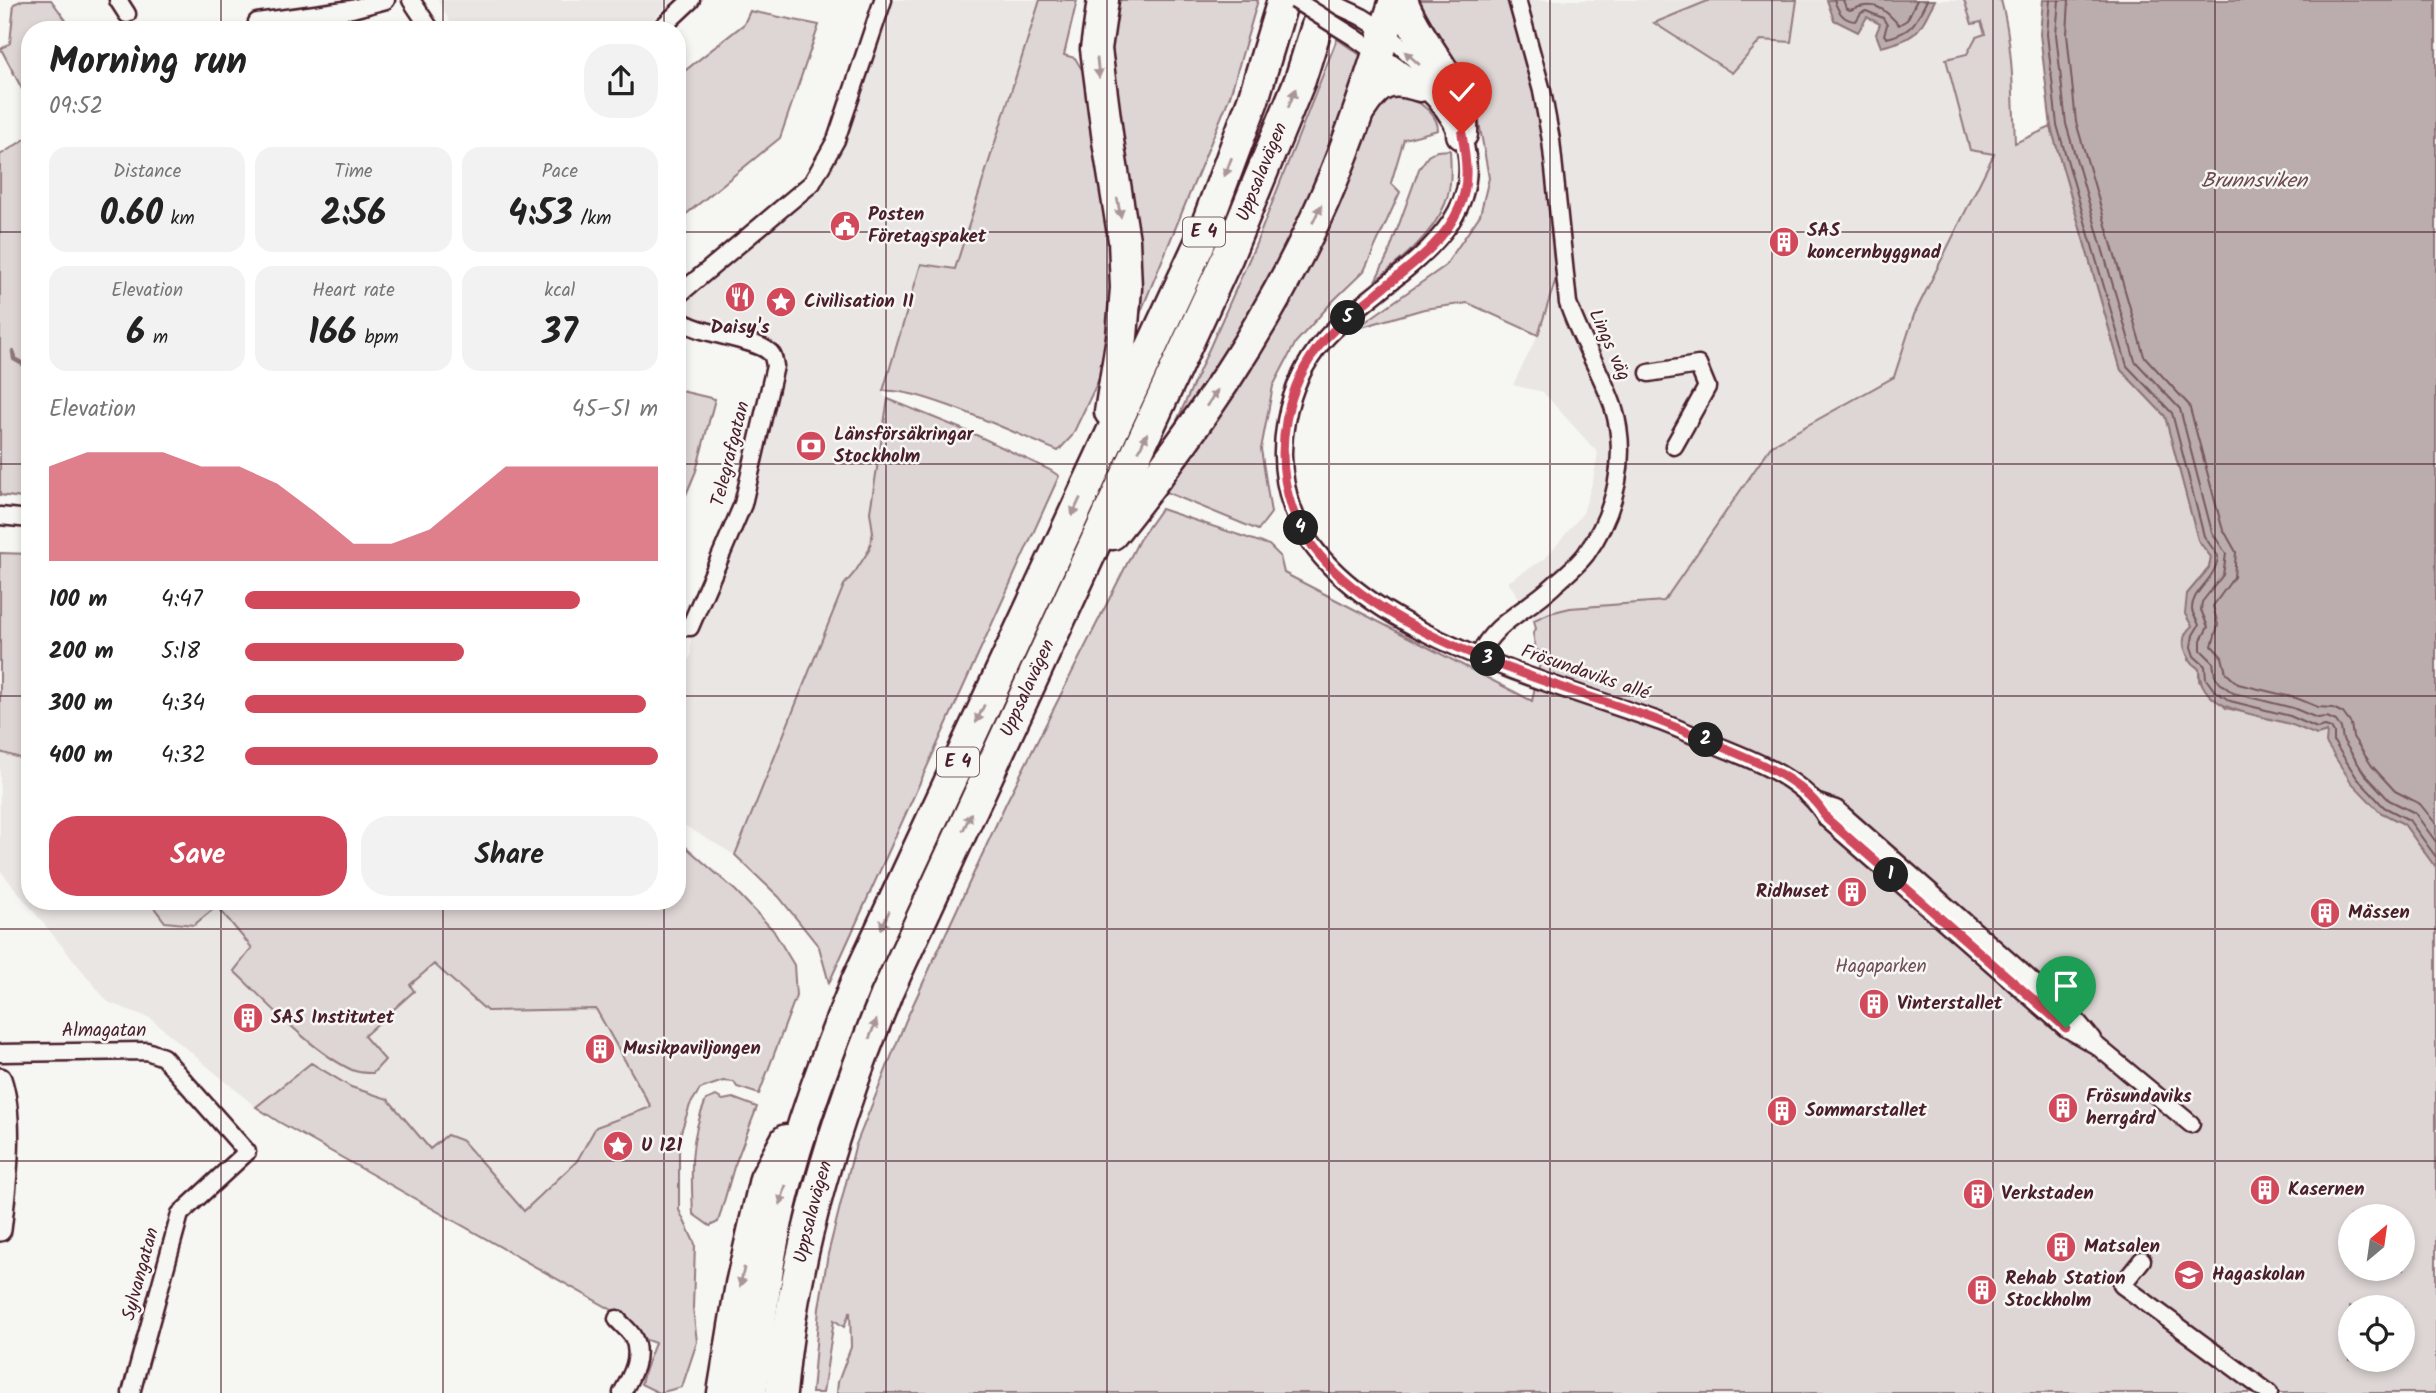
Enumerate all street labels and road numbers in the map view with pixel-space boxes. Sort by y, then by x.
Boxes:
street label: Uppsalavägen [1228,118,1296,226]
road number: E 4 [1183,218,1225,246]
street label: Lings väg [1580,304,1638,386]
street label: Telegrafgatan [703,398,759,510]
street label: Uppsalavägen [992,634,1064,742]
street label: Frösundaviks allé [1517,637,1654,709]
road number: E 4 [937,748,979,776]
street label: Almagatan [62,1016,146,1046]
street label: Uppsalavägen [786,1157,841,1266]
street label: Sylvangatan [114,1224,168,1324]

